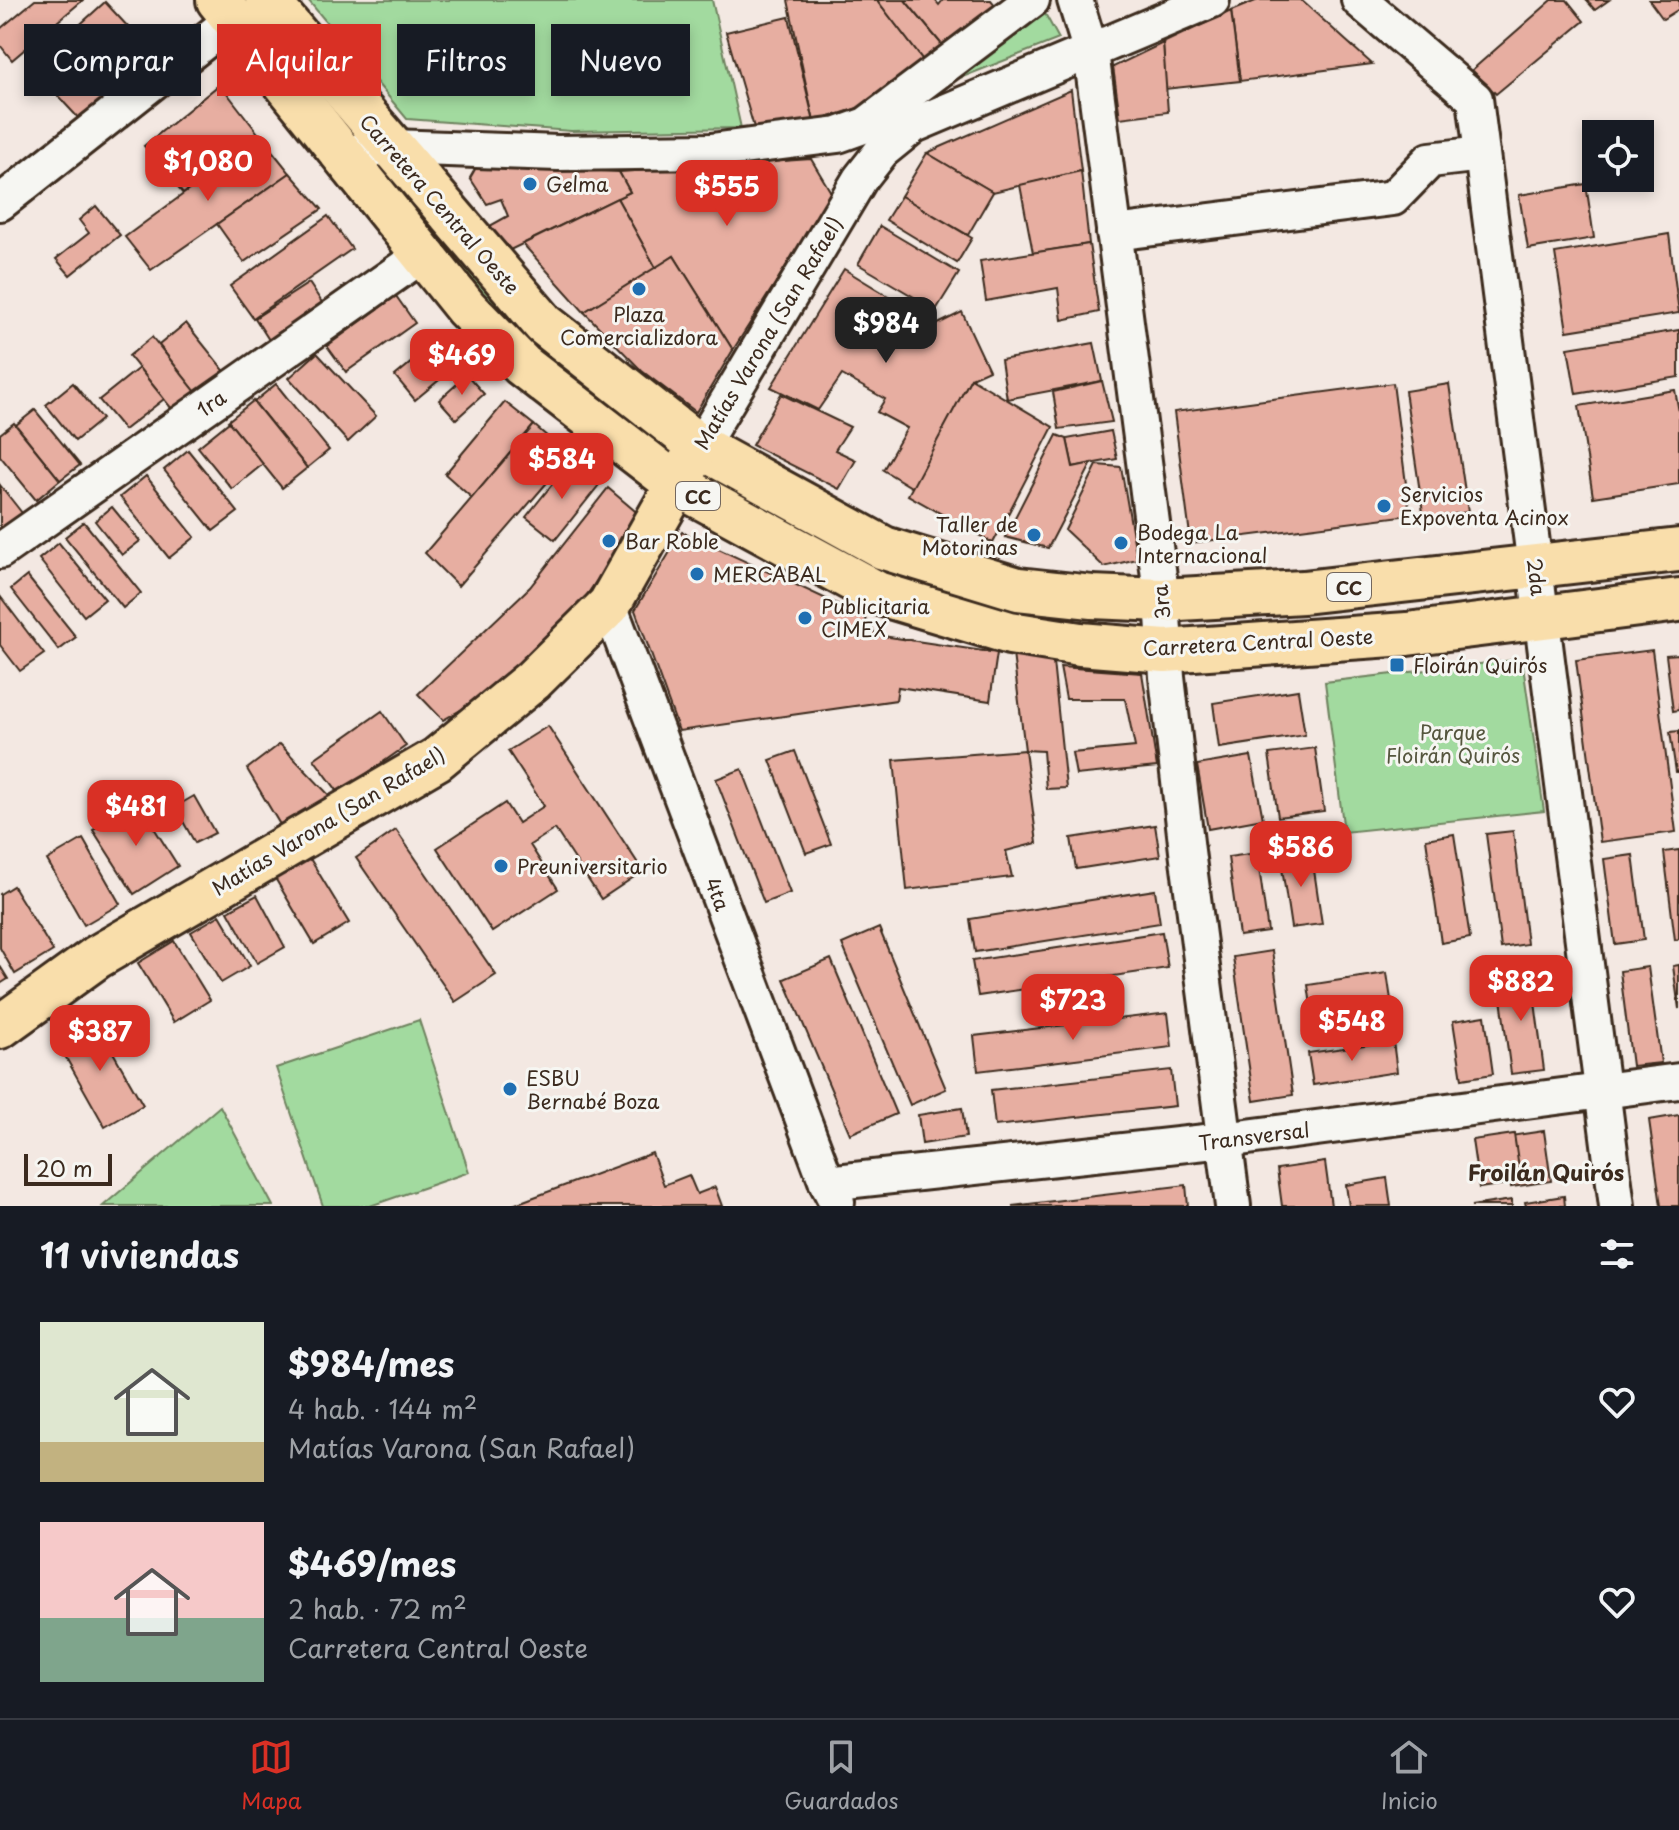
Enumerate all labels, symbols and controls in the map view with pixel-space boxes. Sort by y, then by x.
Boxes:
chip: Comprar [24,24,201,96]
chip: Alquilar [217,24,381,96]
chip: Filtros [397,24,535,96]
chip: Nuevo [551,24,690,96]
street label: Carretera Central Oeste [353,107,527,301]
map controls [1582,120,1654,192]
button: locate [1582,120,1654,192]
pin: $1,080 [143,135,273,203]
text: $1,080 [163,141,253,180]
pin: $555 [680,160,774,228]
text: $555 [694,166,760,205]
place label: Gelma [546,169,609,199]
marker: Gelma [521,175,539,193]
street label: Matías Varona (San Rafael) [686,211,850,455]
marker: Plaza Comercializdora [630,280,648,298]
pin: $984 [839,297,933,365]
place label: Plaza Comercializdora [560,299,718,352]
text: $984 [853,303,919,342]
pin: $469 [415,329,509,397]
text: $469 [428,335,496,374]
street label: 1ra [190,382,233,424]
pin: $584 [515,433,609,501]
text: $584 [528,439,596,478]
place label: Servicios Expoventa Acinox [1400,479,1569,532]
road number: CC [676,482,720,510]
marker: Servicios Expoventa Acinox [1375,497,1393,515]
place label: Taller de Motorinas [922,509,1018,562]
place label: Bodega La Internacional [1137,517,1267,570]
place label: Bar Roble [625,526,719,556]
marker: Taller de Motorinas [1025,526,1043,544]
marker: Bar Roble [600,532,618,550]
marker: Bodega La Internacional [1112,534,1130,552]
street label: 2da [1520,557,1554,598]
place label: MERCABAL [713,559,826,589]
marker: MERCABAL [688,565,706,583]
road number: CC [1327,573,1371,601]
street label: 3ra [1144,583,1177,620]
place label: Publicitaria CIMEX [821,591,930,644]
marker: Publicitaria CIMEX [796,609,814,627]
street label: Carretera Central Oeste [1142,621,1374,663]
place label: Floirán Quirós [1413,650,1547,680]
marker: Floirán Quirós [1388,656,1406,674]
park label: Parque Floirán Quirós [1386,717,1520,770]
street label: Matías Varona (San Rafael) [206,739,450,903]
pin: $481 [89,780,183,848]
text: $481 [105,786,167,825]
pin: $586 [1254,821,1348,889]
text: $586 [1268,827,1334,866]
place label: Preuniversitario [517,851,668,881]
marker: Preuniversitario [492,857,510,875]
street label: 4ta [698,873,738,916]
pin: $882 [1474,955,1568,1023]
text: $882 [1488,961,1554,1000]
pin: $723 [1026,974,1120,1042]
text: $723 [1039,980,1107,1019]
pin: $548 [1305,995,1399,1063]
text: $548 [1318,1001,1386,1040]
pin: $387 [53,1005,147,1073]
text: $387 [68,1011,132,1050]
place label: ESBU Bernabé Boza [526,1063,660,1116]
marker: ESBU Bernabé Boza [501,1080,519,1098]
street label: Transversal [1197,1114,1311,1158]
scale bar [24,1150,112,1186]
text: 20 m [36,1151,93,1184]
district label: Froilán Quirós [1468,1155,1624,1188]
text: 11 viviendas [40,1228,239,1280]
icon: filters [1595,1232,1639,1276]
text: $984/mes [288,1337,454,1389]
icon: home [104,1354,200,1450]
icon: heart [1595,1380,1639,1424]
text: 4 hab. · 144 m² [288,1389,477,1428]
text: Matías Varona (San Rafael) [288,1428,635,1467]
text: $469/mes [288,1537,456,1589]
icon: home [104,1554,200,1650]
icon: heart [1595,1580,1639,1624]
text: 2 hab. · 72 m² [288,1589,467,1628]
text: Carretera Central Oeste [288,1628,588,1667]
tab: Mapa [241,1735,302,1816]
tab: Guardados [784,1735,899,1816]
tab: Inicio [1381,1735,1438,1816]

